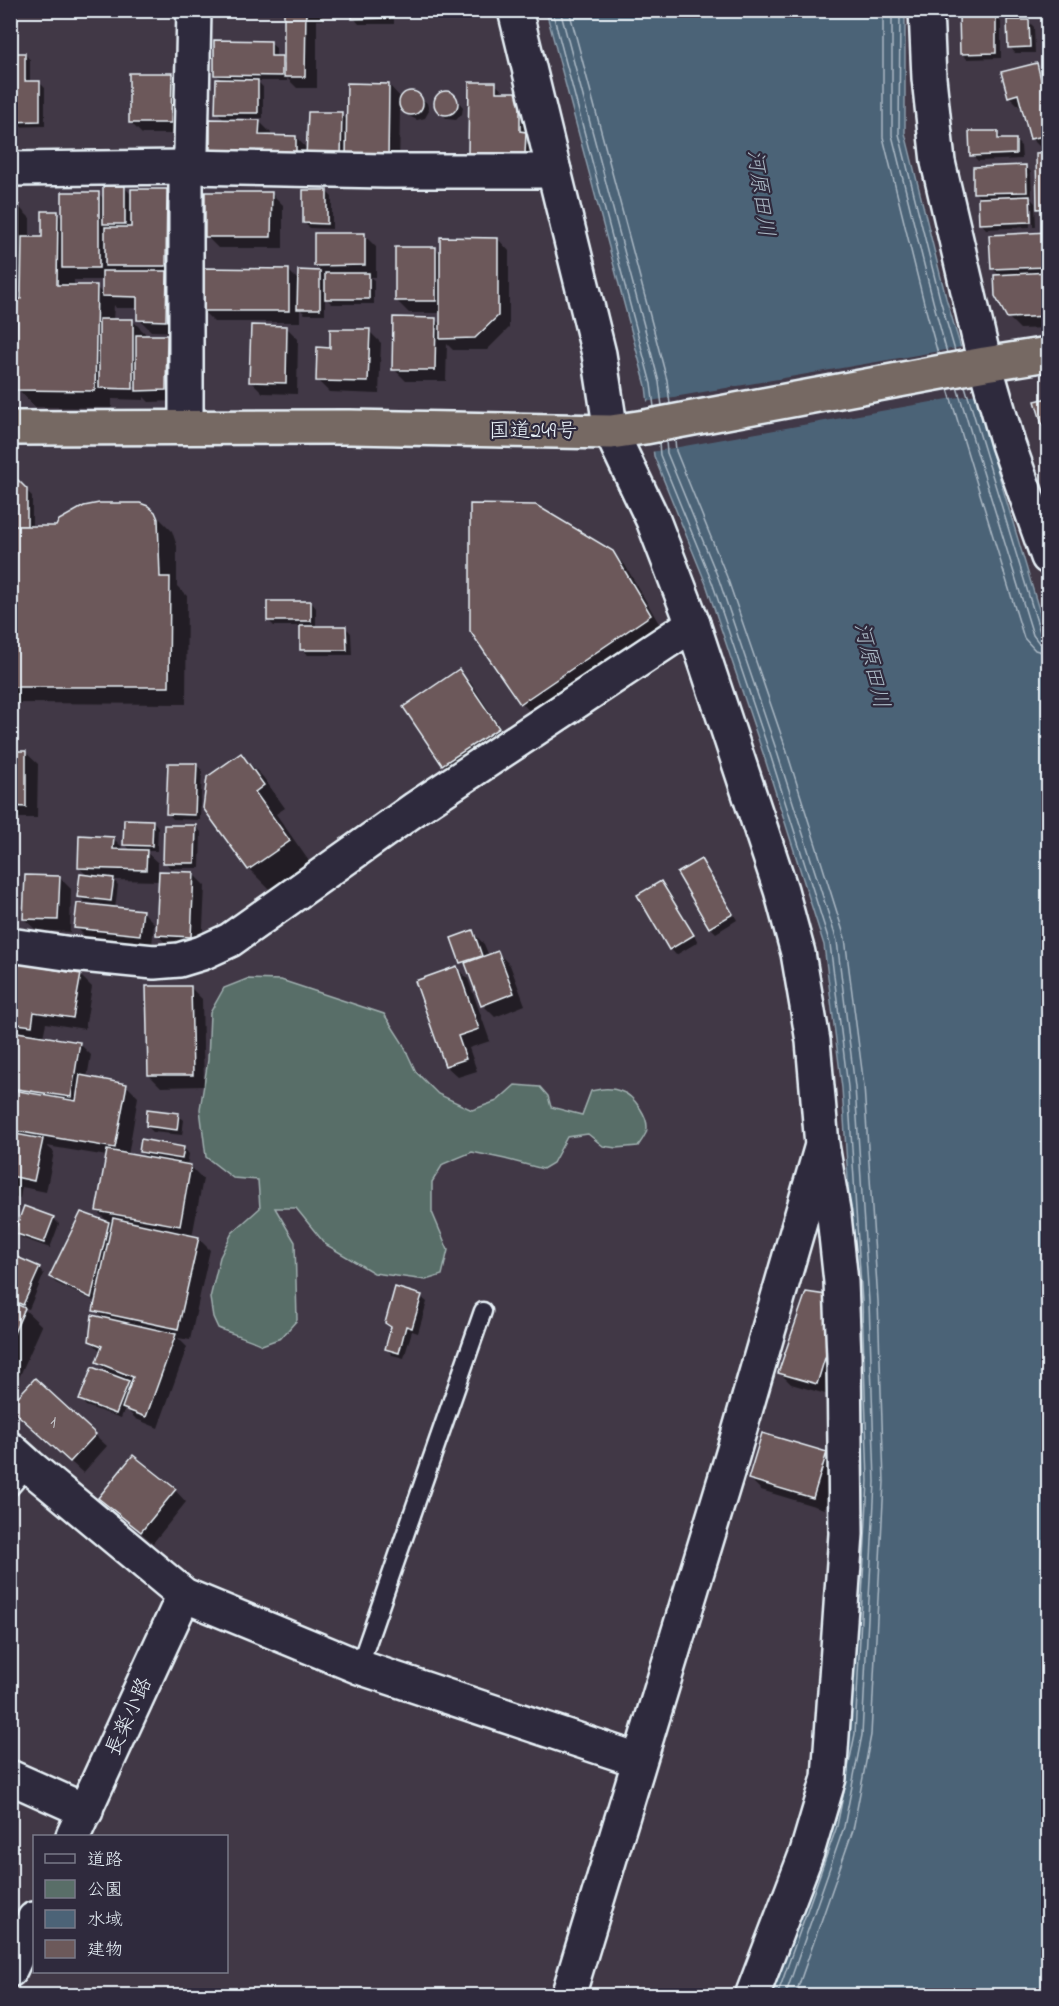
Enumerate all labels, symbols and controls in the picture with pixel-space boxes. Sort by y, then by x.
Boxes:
water label: 河原田川 [737,148,781,239]
street label: 国道249号 [489,417,577,447]
water label: 河原田川 [844,619,896,712]
house number: 1 [50,1410,56,1436]
street label: 長楽小路 [99,1672,161,1761]
legend [33,1835,228,1973]
text: 道路 [87,1848,123,1874]
text: 公園 [87,1878,123,1904]
text: 水域 [87,1908,123,1934]
text: 建物 [87,1938,123,1964]

